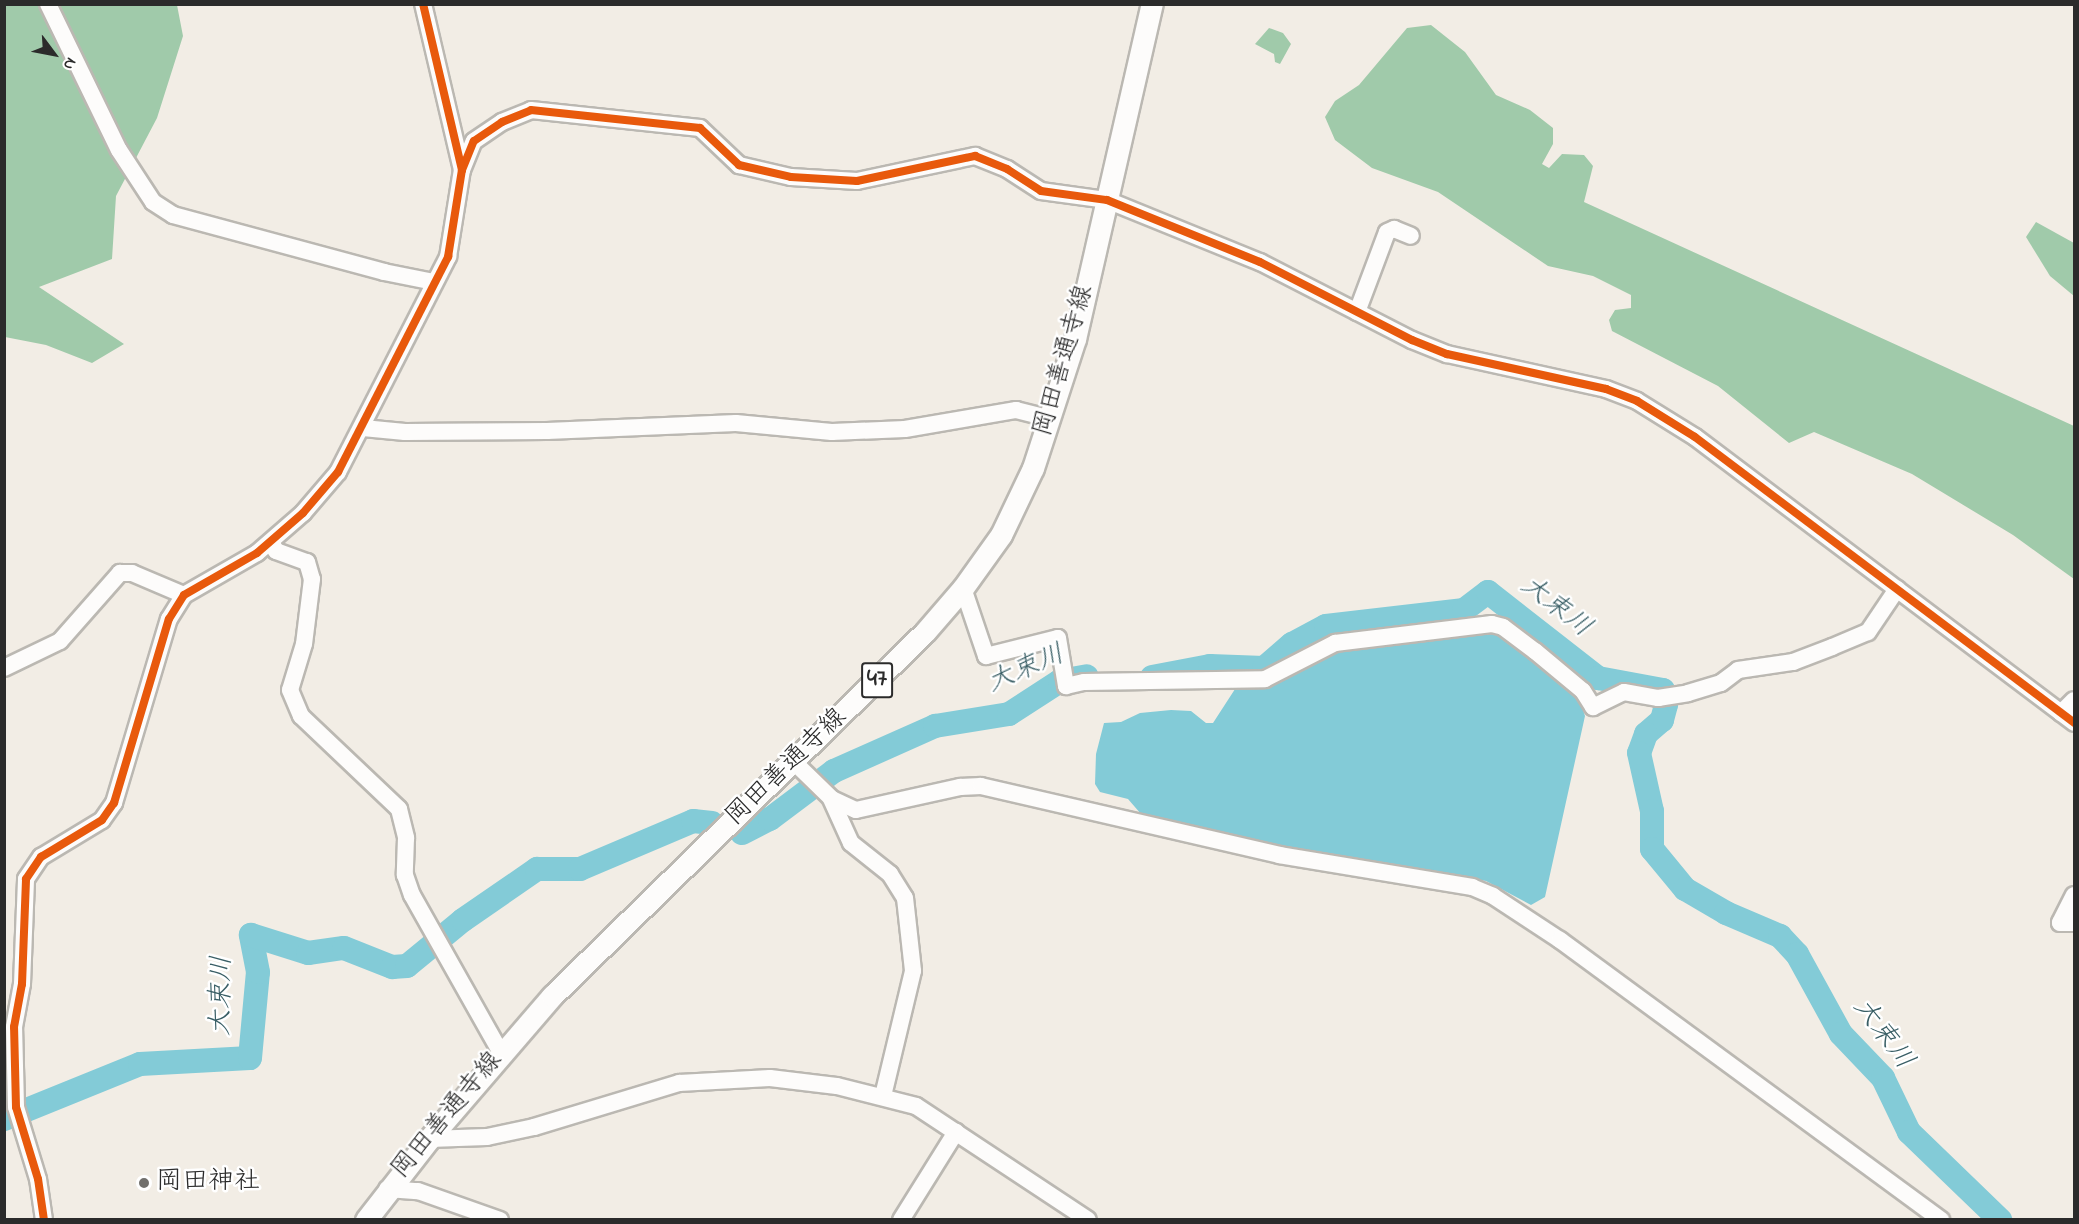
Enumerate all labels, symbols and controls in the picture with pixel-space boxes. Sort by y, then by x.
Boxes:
north arrow [24,24,84,84]
text: N [56,53,82,74]
street label: 岡田善通寺線 [1029,282,1101,440]
water label: 大束川 [1514,569,1598,645]
water label: 大束川 [982,638,1070,700]
road number: 47 [860,659,894,701]
street label: 岡田善通寺線 [720,703,854,833]
water label: 大束川 [205,955,239,1037]
water label: 大束川 [1846,992,1920,1076]
street label: 岡田善通寺線 [386,1046,510,1186]
place label: 岡田神社 [156,1167,260,1199]
marker: 岡田神社 [137,1176,151,1190]

